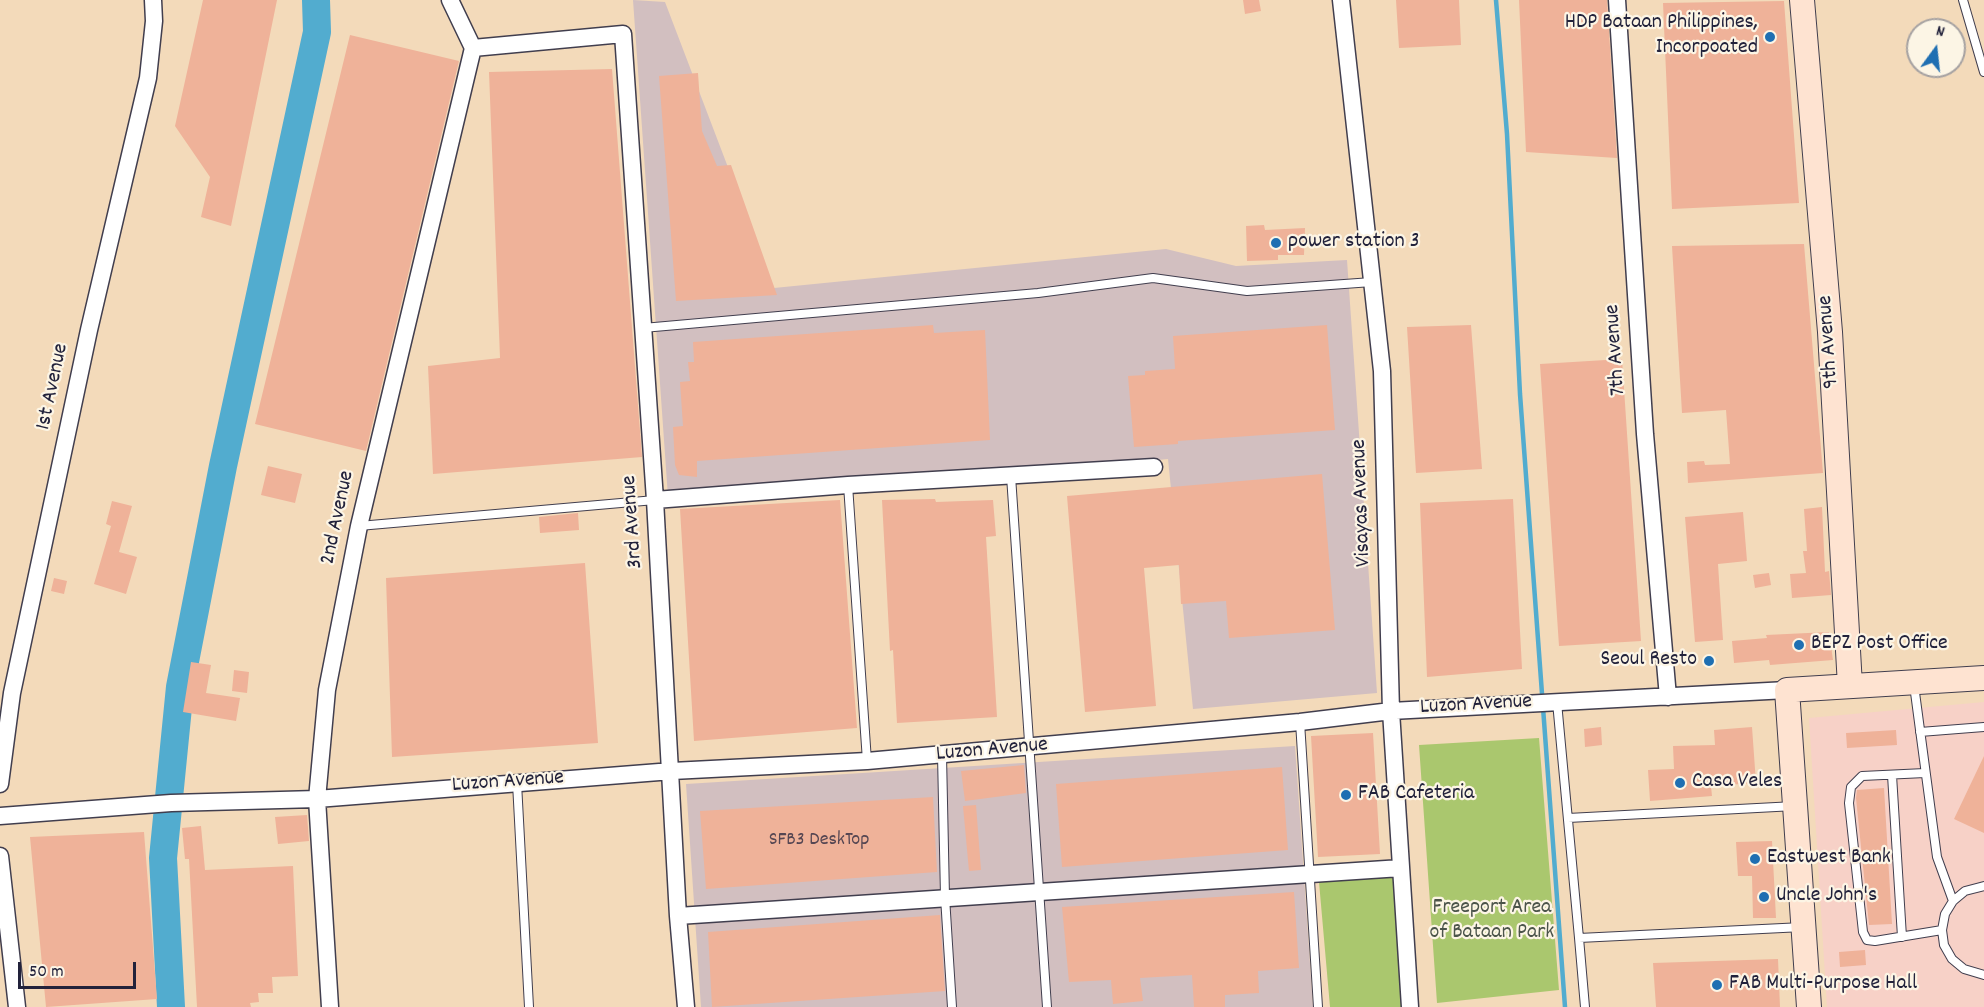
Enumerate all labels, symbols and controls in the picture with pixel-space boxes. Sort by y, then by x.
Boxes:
place label: HDP Bataan Philippines, Incorpoated [1565,11,1758,62]
north arrow [1906,18,1966,78]
text: N [1933,20,1947,44]
marker: HDP Bataan Philippines, Incorpoated [1763,30,1777,44]
place label: power station 3 [1288,230,1420,256]
marker: power station 3 [1269,236,1283,250]
street label: 9th Avenue [1814,294,1846,390]
street label: 7th Avenue [1601,303,1633,397]
street label: 1st Avenue [32,341,76,433]
street label: Visayas Avenue [1348,439,1378,567]
street label: 2nd Avenue [316,469,362,567]
street label: 3rd Avenue [618,474,650,570]
place label: BEPZ Post Office [1811,632,1948,658]
marker: BEPZ Post Office [1792,638,1806,652]
place label: Seoul Resto [1601,648,1697,674]
marker: Seoul Resto [1702,654,1716,668]
street label: Luzon Avenue [1419,690,1533,722]
street label: Luzon Avenue [935,733,1049,769]
street label: Luzon Avenue [451,766,565,800]
place label: Casa Veles [1692,770,1782,796]
marker: Casa Veles [1673,776,1687,790]
place label: FAB Cafeteria [1358,782,1474,808]
marker: FAB Cafeteria [1339,788,1353,802]
house number: SFB3 DeskTop [769,829,869,853]
place label: Eastwest Bank [1767,846,1891,872]
marker: Eastwest Bank [1748,852,1762,866]
place label: Uncle John's [1776,884,1877,910]
marker: Uncle John's [1757,890,1771,904]
park label: Freeport Area of Bataan Park [1430,896,1554,948]
scale bar [21,950,140,988]
text: 50 m [29,960,64,985]
place label: FAB Multi-Purpose Hall [1729,972,1917,998]
marker: FAB Multi-Purpose Hall [1710,978,1724,992]

